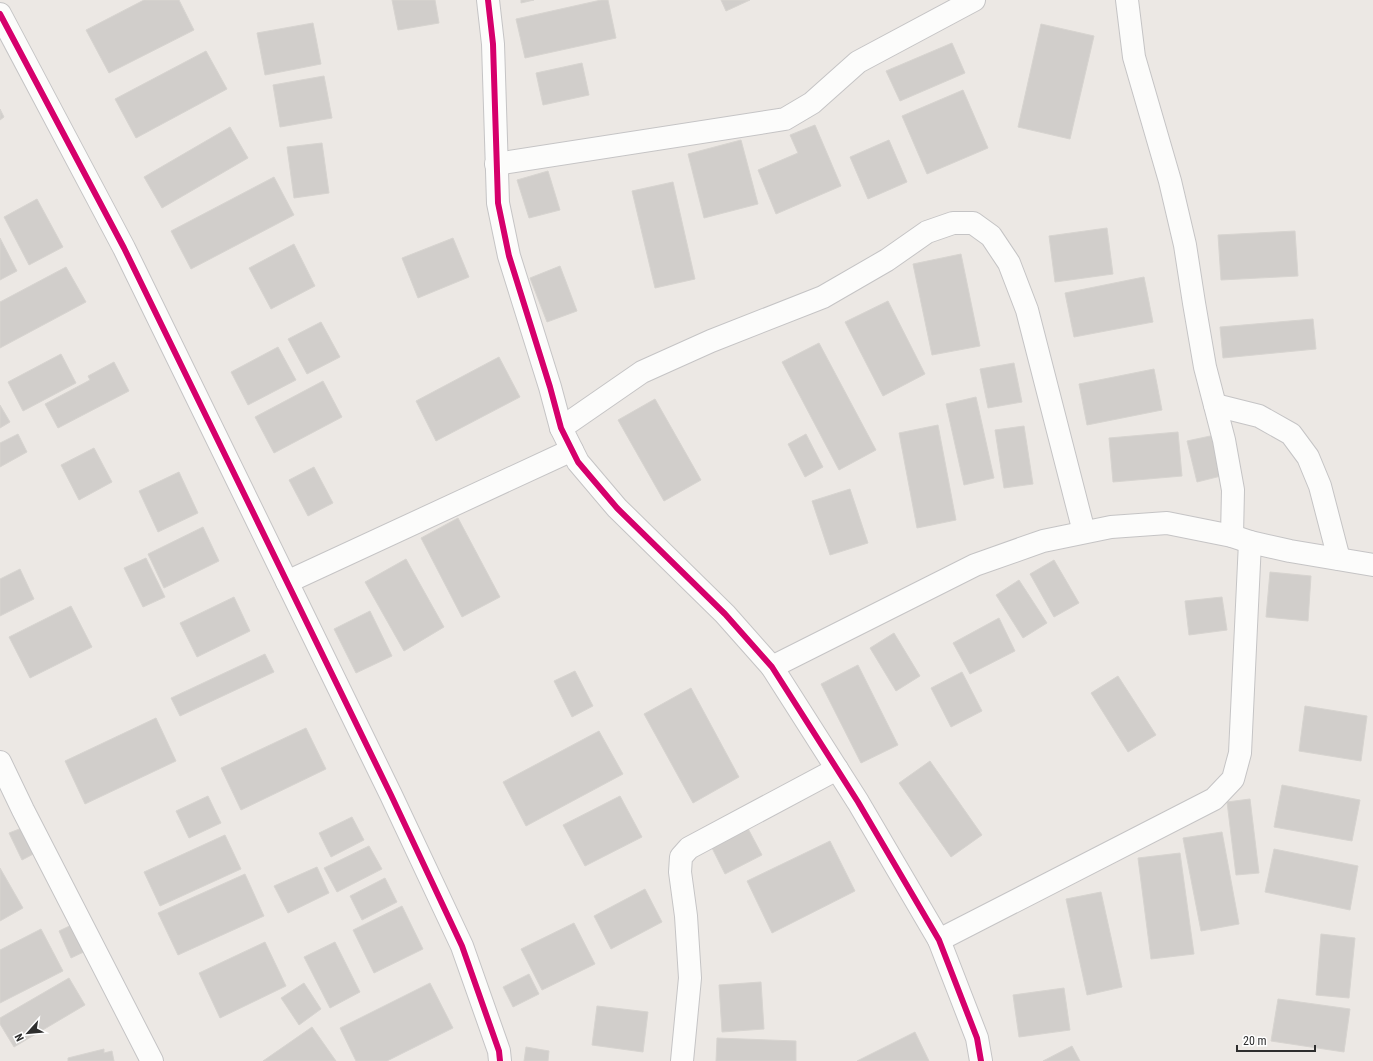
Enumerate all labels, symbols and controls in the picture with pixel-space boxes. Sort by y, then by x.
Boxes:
north arrow [8,1013,48,1053]
scale bar [1237,1027,1315,1053]
text: N [12,1031,27,1043]
text: 20 m [1243,1034,1267,1048]

